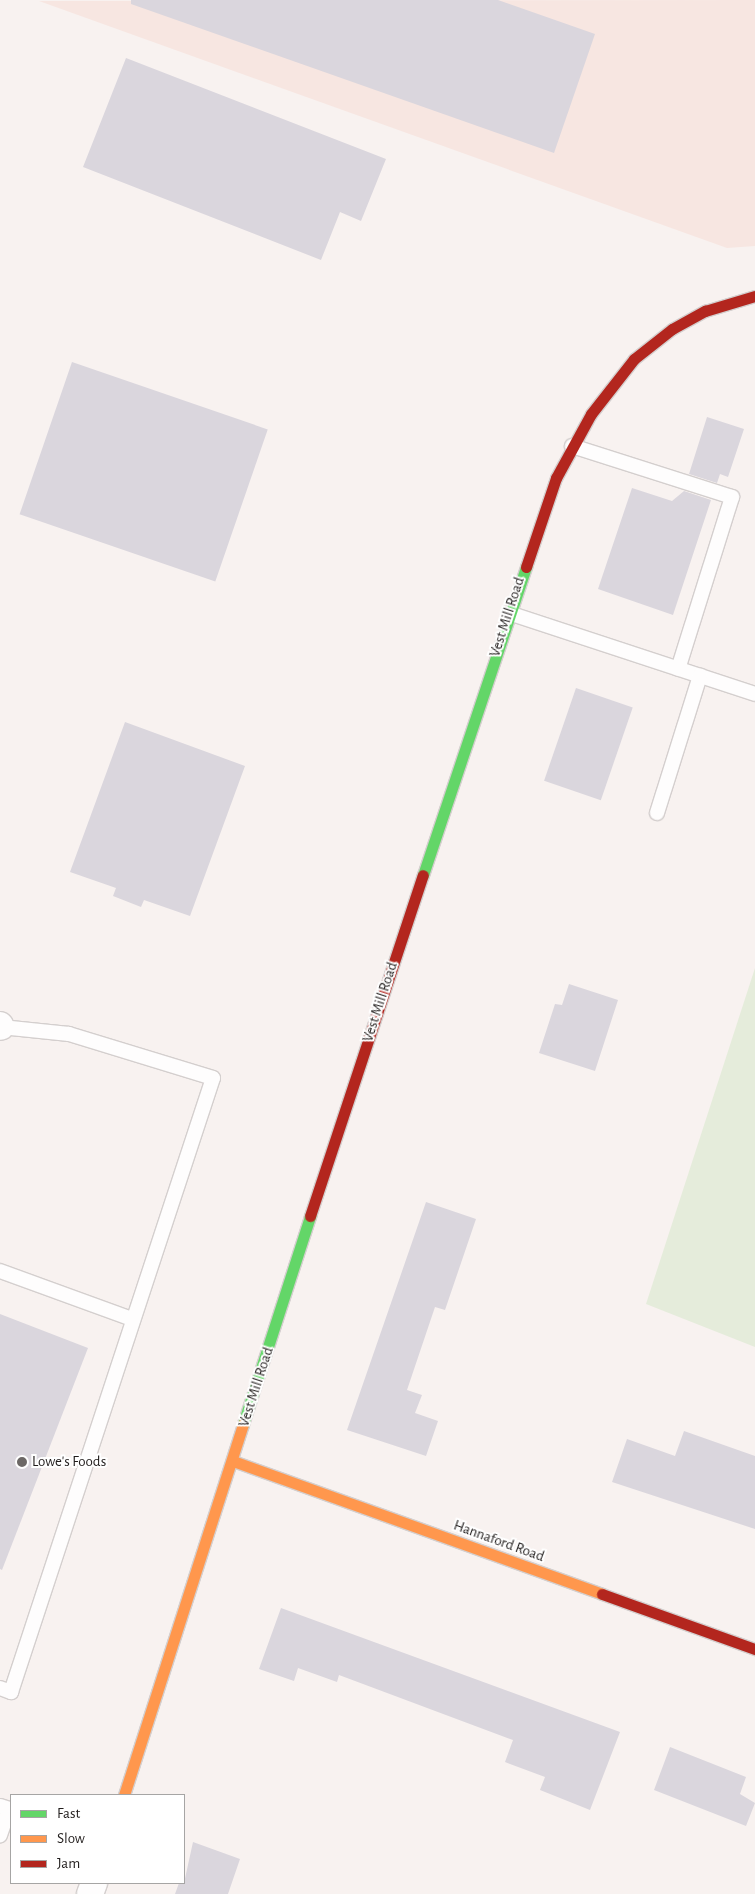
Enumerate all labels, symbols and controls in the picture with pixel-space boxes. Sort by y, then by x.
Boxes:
street label: Vest Mill Road [486,575,528,659]
street label: Vest Mill Road [359,960,401,1044]
street label: Vest Mill Road [235,1345,277,1429]
place label: Lowe's Foods [32,1453,106,1471]
marker: Lowe's Foods [16,1456,28,1468]
street label: Hannaford Road [451,1516,547,1566]
legend [10,1794,185,1884]
text: Fast [57,1806,80,1821]
text: Slow [57,1831,85,1846]
text: Jam [57,1856,80,1871]

